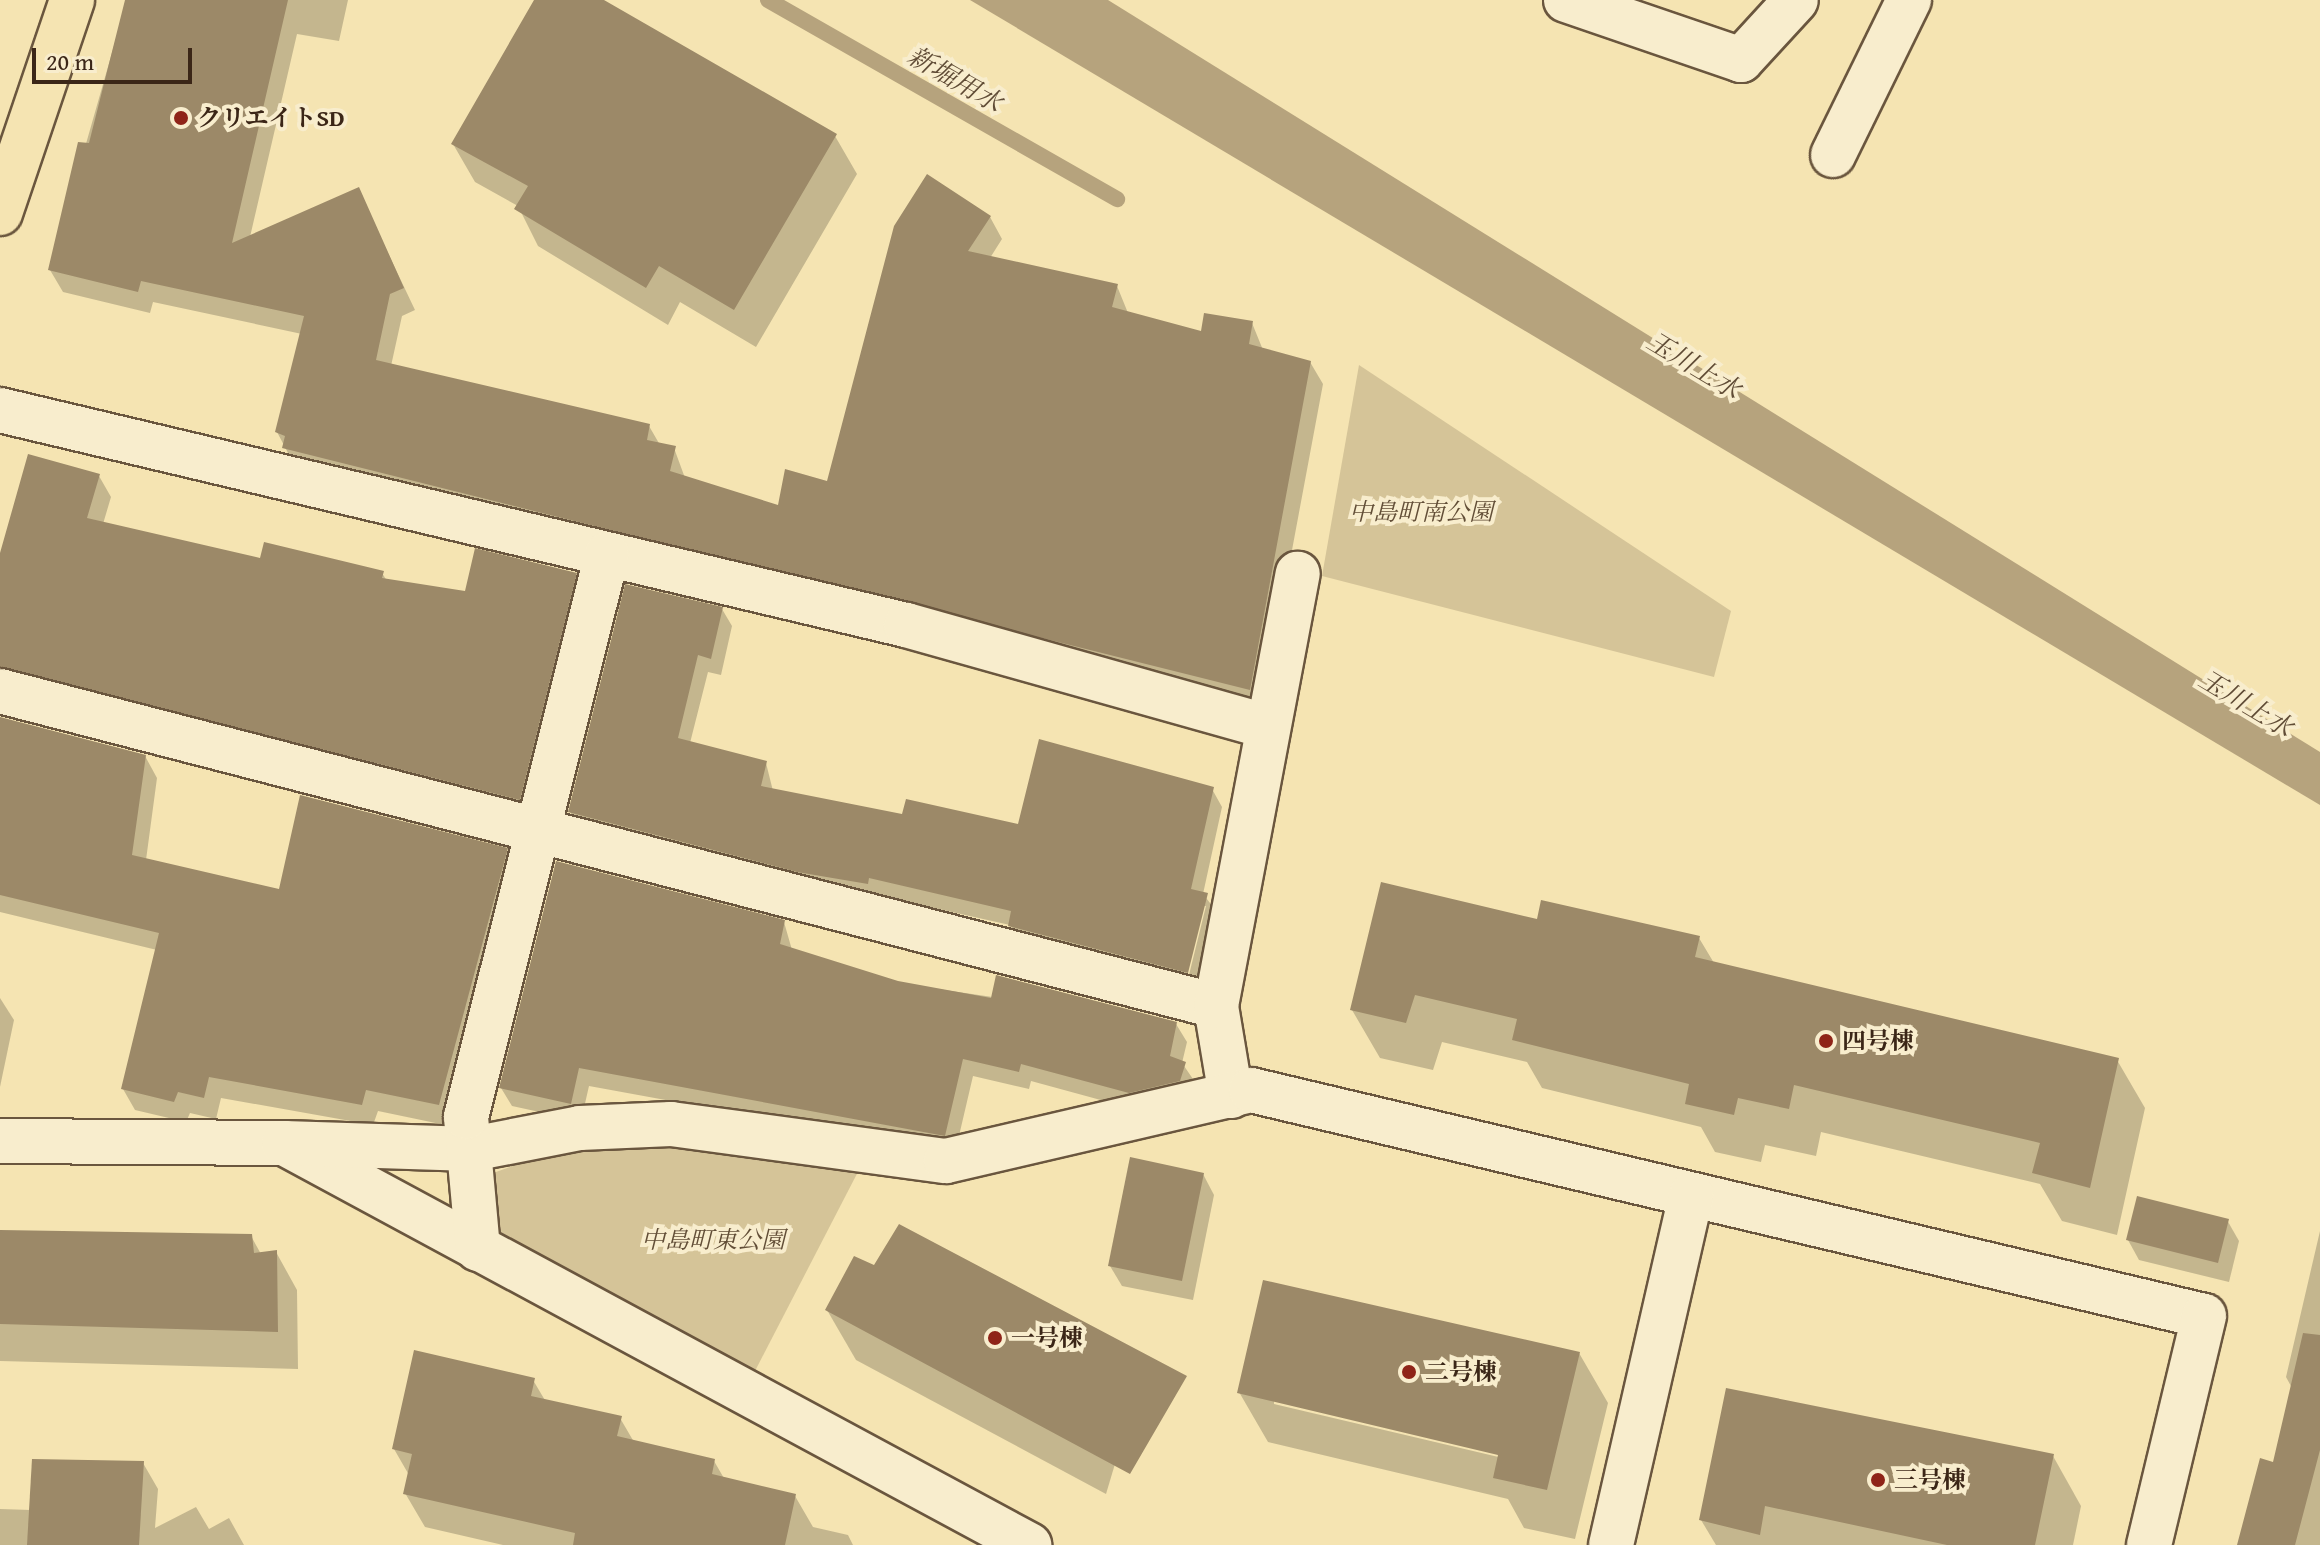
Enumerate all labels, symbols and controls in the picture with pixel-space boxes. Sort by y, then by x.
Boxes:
scale bar [36,32,196,82]
water label: 新堀用水 [902,39,1008,119]
text: 20 m [46,44,94,79]
place label: クリエイトSD [197,104,345,132]
marker: クリエイトSD [172,109,190,127]
water label: 玉川上水 [1641,325,1747,405]
park label: 中島町南公園 [1349,498,1493,526]
water label: 玉川上水 [2193,663,2299,743]
place label: 四号棟 [1842,1027,1914,1055]
marker: 四号棟 [1817,1032,1835,1050]
park label: 中島町東公園 [641,1226,785,1254]
place label: 一号棟 [1011,1324,1083,1352]
marker: 一号棟 [986,1329,1004,1347]
place label: 二号棟 [1425,1358,1497,1386]
marker: 二号棟 [1400,1363,1418,1381]
place label: 三号棟 [1894,1466,1966,1494]
marker: 三号棟 [1869,1471,1887,1489]

